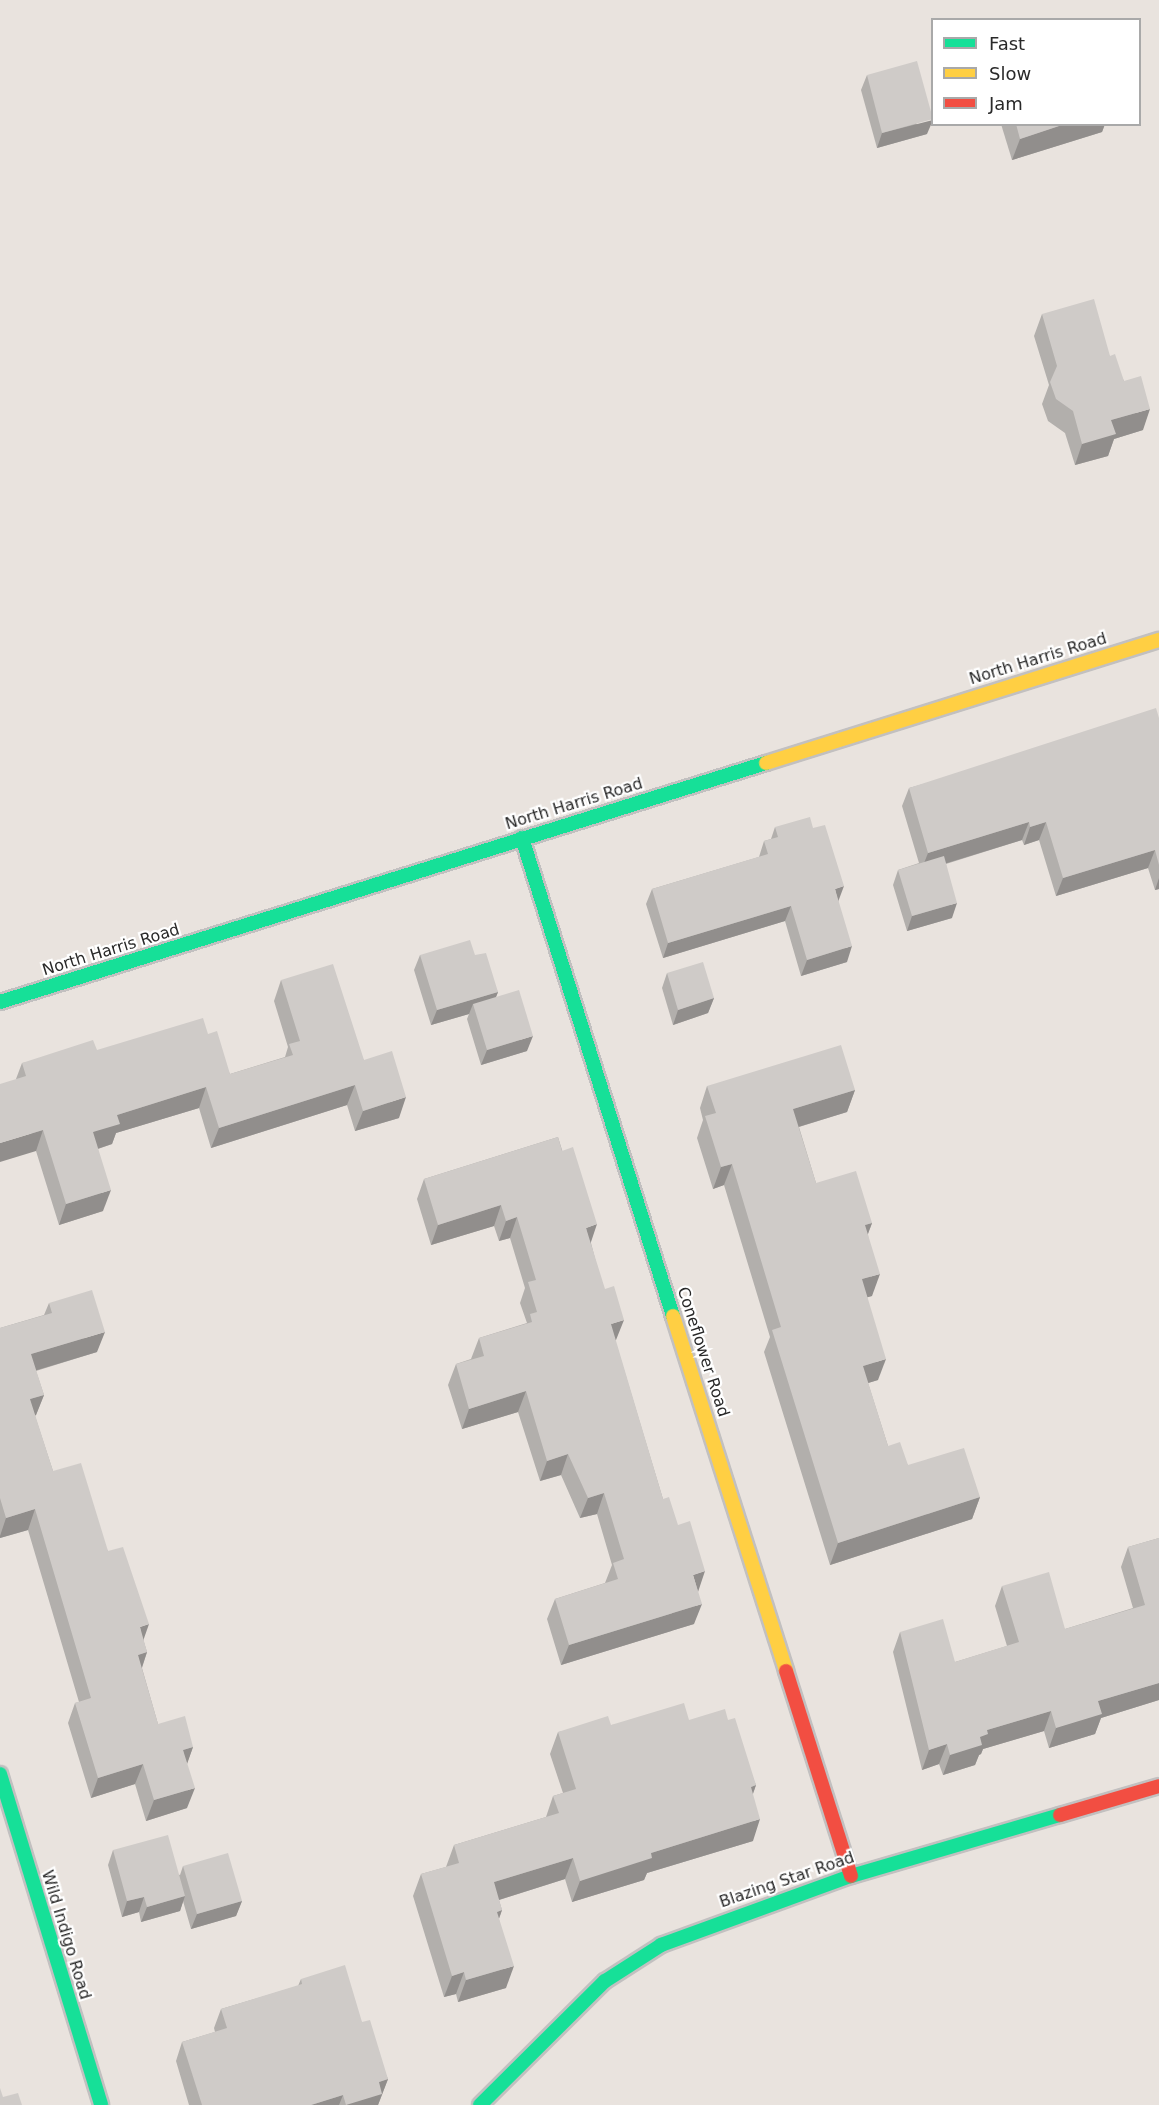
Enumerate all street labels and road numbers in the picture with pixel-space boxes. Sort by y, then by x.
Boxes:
street label: North Harris Road [967,629,1109,689]
street label: North Harris Road [503,774,645,834]
street label: North Harris Road [40,920,182,980]
street label: Coneflower Road [673,1285,733,1419]
street label: Blazing Star Road [717,1848,857,1912]
street label: Wild Indigo Road [37,1868,95,2002]

